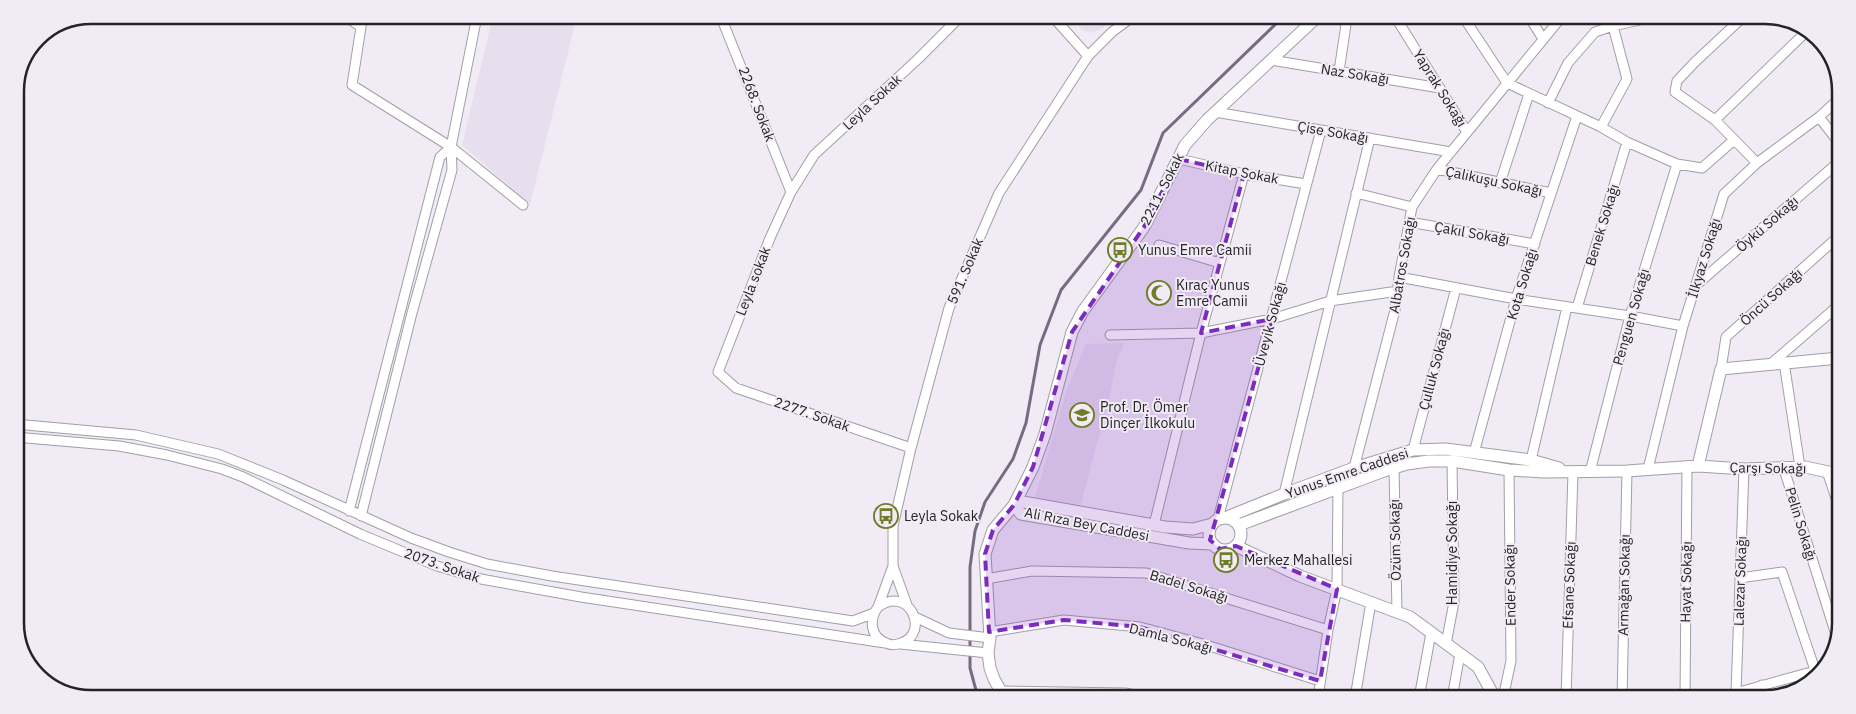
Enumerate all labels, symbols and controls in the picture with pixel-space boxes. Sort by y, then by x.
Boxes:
street label: Yaprak Sokağı [1409,46,1471,130]
street label: Naz Sokağı [1320,60,1390,88]
street label: 2268. Sokak [734,64,780,145]
street label: Leyla Sokak [839,70,906,134]
street label: Çise Sokağı [1296,117,1370,147]
street label: 2211. Sokak [1136,149,1188,228]
street label: Kitap Sokak [1204,156,1281,188]
street label: Çalıkuşu Sokağı [1444,162,1544,200]
street label: Benek Sokağı [1581,182,1623,268]
street label: Öykü Sokağı [1732,192,1802,256]
street label: Albatros Sokağı [1385,215,1419,315]
street label: İlkyaz Sokağı [1683,216,1725,300]
street label: Çakıl Sokağı [1433,218,1511,248]
street label: 591. Sokak [943,234,987,307]
bus stop icon: Yunus Emre Camii [1107,237,1133,263]
place label: Yunus Emre Camii [1138,241,1252,259]
street label: Leyla sokak [732,243,775,318]
street label: Kota Sokağı [1503,246,1541,322]
street label: Öncü Sokağı [1736,264,1806,330]
street label: Penguen Sokağı [1609,267,1653,367]
place label: Kıraç Yunus Emre Camii [1176,276,1250,310]
mosque icon: Kıraç Yunus Emre Camii [1146,280,1172,306]
street label: Üveyik Sokağı [1250,280,1290,368]
street label: Çulluk Sokağı [1414,326,1454,412]
street label: 2277. Sokak [772,393,853,436]
place label: Prof. Dr. Ömer Dinçer İlkokulu [1100,398,1195,432]
school or university icon: Prof. Dr. Ömer Dinçer İlkokulu [1069,402,1095,428]
street label: Yunus Emre Caddesi [1283,444,1411,502]
street label: Çarşı Sokağı [1730,458,1806,478]
street label: Pelin Sokağı [1781,485,1821,563]
street label: Özüm Sokağı [1385,499,1405,581]
street label: Hamidiye Sokağı [1443,501,1461,605]
bus stop icon: Leyla Sokak [873,503,899,529]
street label: Ali Rıza Bey Caddesi [1023,503,1151,545]
place label: Leyla Sokak [904,507,979,525]
street label: Armağan Sokağı [1614,534,1634,636]
street label: Lalezar Sokağı [1729,536,1751,626]
street label: Efsane Sokağı [1558,541,1580,629]
street label: Hayat Sokağı [1676,541,1696,623]
street label: 2073. Sokak [402,544,483,587]
street label: Ender Sokağı [1500,544,1520,626]
bus stop icon: Merkez Mahallesi [1213,547,1239,573]
place label: Merkez Mahallesi [1244,551,1353,569]
street label: Badel Sokağı [1148,566,1230,606]
street label: Damla Sokağı [1127,619,1215,657]

